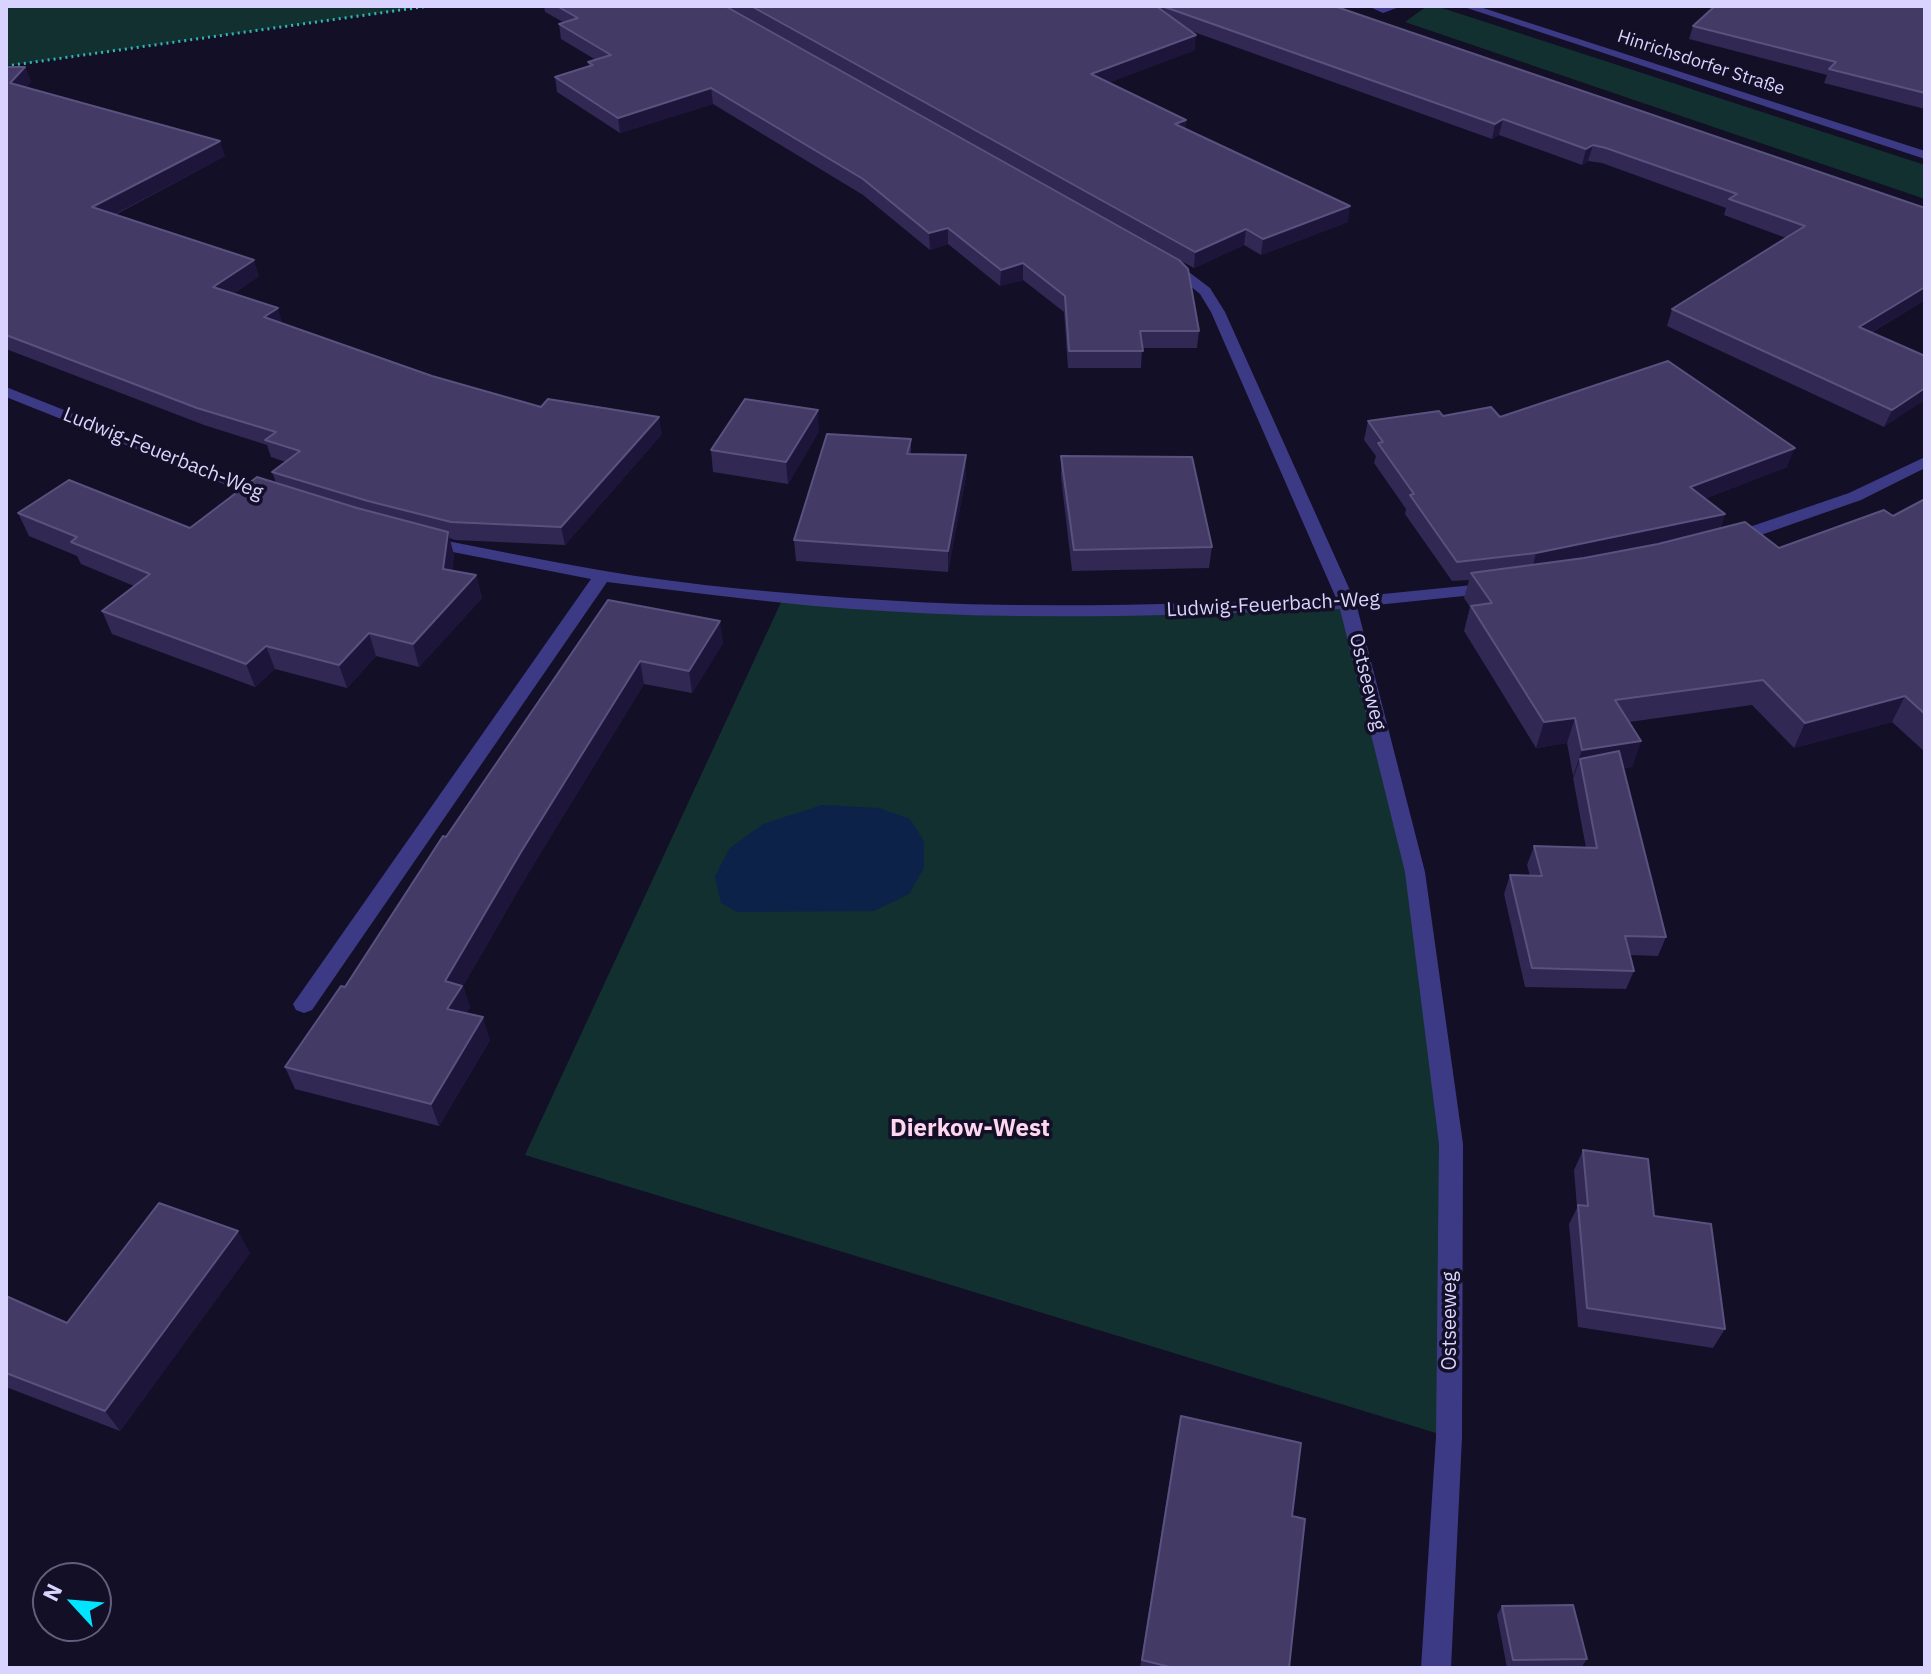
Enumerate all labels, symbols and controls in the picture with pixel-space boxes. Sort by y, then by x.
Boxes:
street label: Hinrichsdorfer Straße [1615,26,1787,100]
street label: Ludwig-Feuerbach-Weg [60,403,266,505]
street label: Ludwig-Feuerbach-Weg [1166,587,1380,623]
street label: Ostseeweg [1343,631,1391,733]
district label: Dierkow-West [890,1115,1050,1143]
street label: Ostseeweg [1438,1271,1462,1371]
north arrow [32,1562,112,1642]
text: N [35,1579,68,1606]

